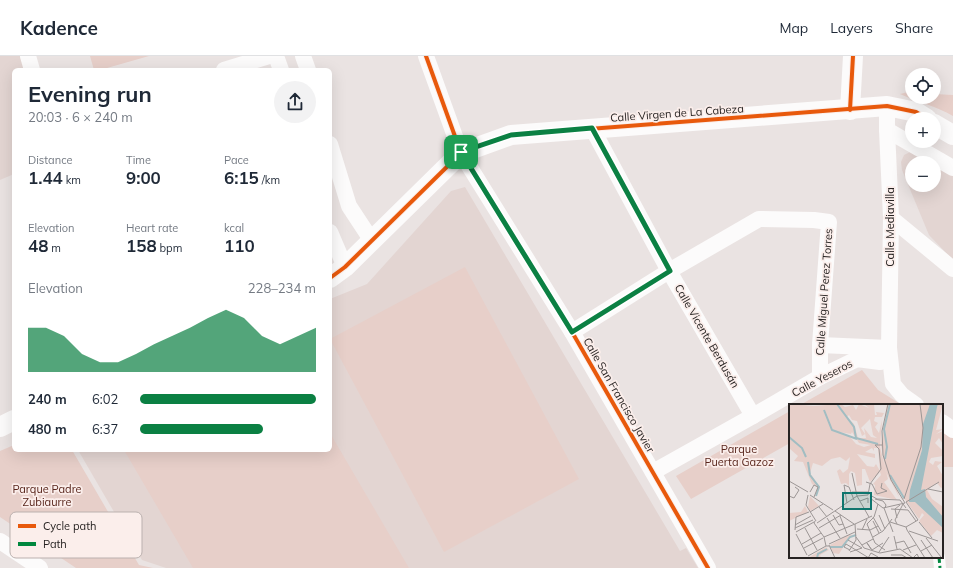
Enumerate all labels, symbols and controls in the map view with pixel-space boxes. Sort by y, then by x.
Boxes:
text: Kadence [20,16,98,40]
text: Map [779,19,808,37]
text: Layers [830,19,873,37]
text: Share [895,19,933,37]
map controls [905,68,941,192]
button: locate [905,68,941,104]
text: Evening run [28,80,152,108]
button: share [274,81,316,123]
street label: Calle Virgen de La Cabeza [610,101,744,125]
text: 20:03 · 6 × 240 m [28,109,133,125]
button: + [905,112,941,148]
pin [444,135,478,169]
icon: arrive [450,141,472,163]
text: Distance [28,153,72,167]
text: Time [126,153,151,167]
text: Pace [224,153,249,167]
button: − [905,156,941,192]
text: 1.44 [28,167,63,188]
text: 9:00 [126,167,161,188]
text: 6:15 [224,167,259,188]
text: km [63,173,81,187]
text: /km [259,173,280,187]
street label: Calle Mediavilla [883,187,897,267]
text: Elevation [28,221,75,235]
text: Heart rate [126,221,178,235]
text: kcal [224,221,244,235]
street label: Calle Miguel Perez Torres [813,228,835,356]
text: 48 [28,235,48,256]
text: 158 [126,235,157,256]
text: 110 [224,235,255,256]
text: m [48,241,61,255]
text: bpm [157,241,182,255]
text: Elevation [28,280,83,296]
text: 228–234 m [248,280,316,296]
street label: Calle Vicente Berdusán [672,282,742,390]
street label: Calle San Francisco Javier [580,335,658,455]
street label: Calle Yeseros [789,356,855,400]
text: 240 m [28,391,67,407]
text: 6:02 [92,391,118,407]
inset map [789,404,943,558]
text: 480 m [28,421,67,437]
text: 6:37 [92,421,118,437]
park label: Parque Puerta Gazoz [704,442,774,469]
park label: Parque Padre Zubiaurre [12,482,82,509]
legend [10,512,142,558]
text: Cycle path [43,519,96,533]
text: Path [43,537,67,551]

